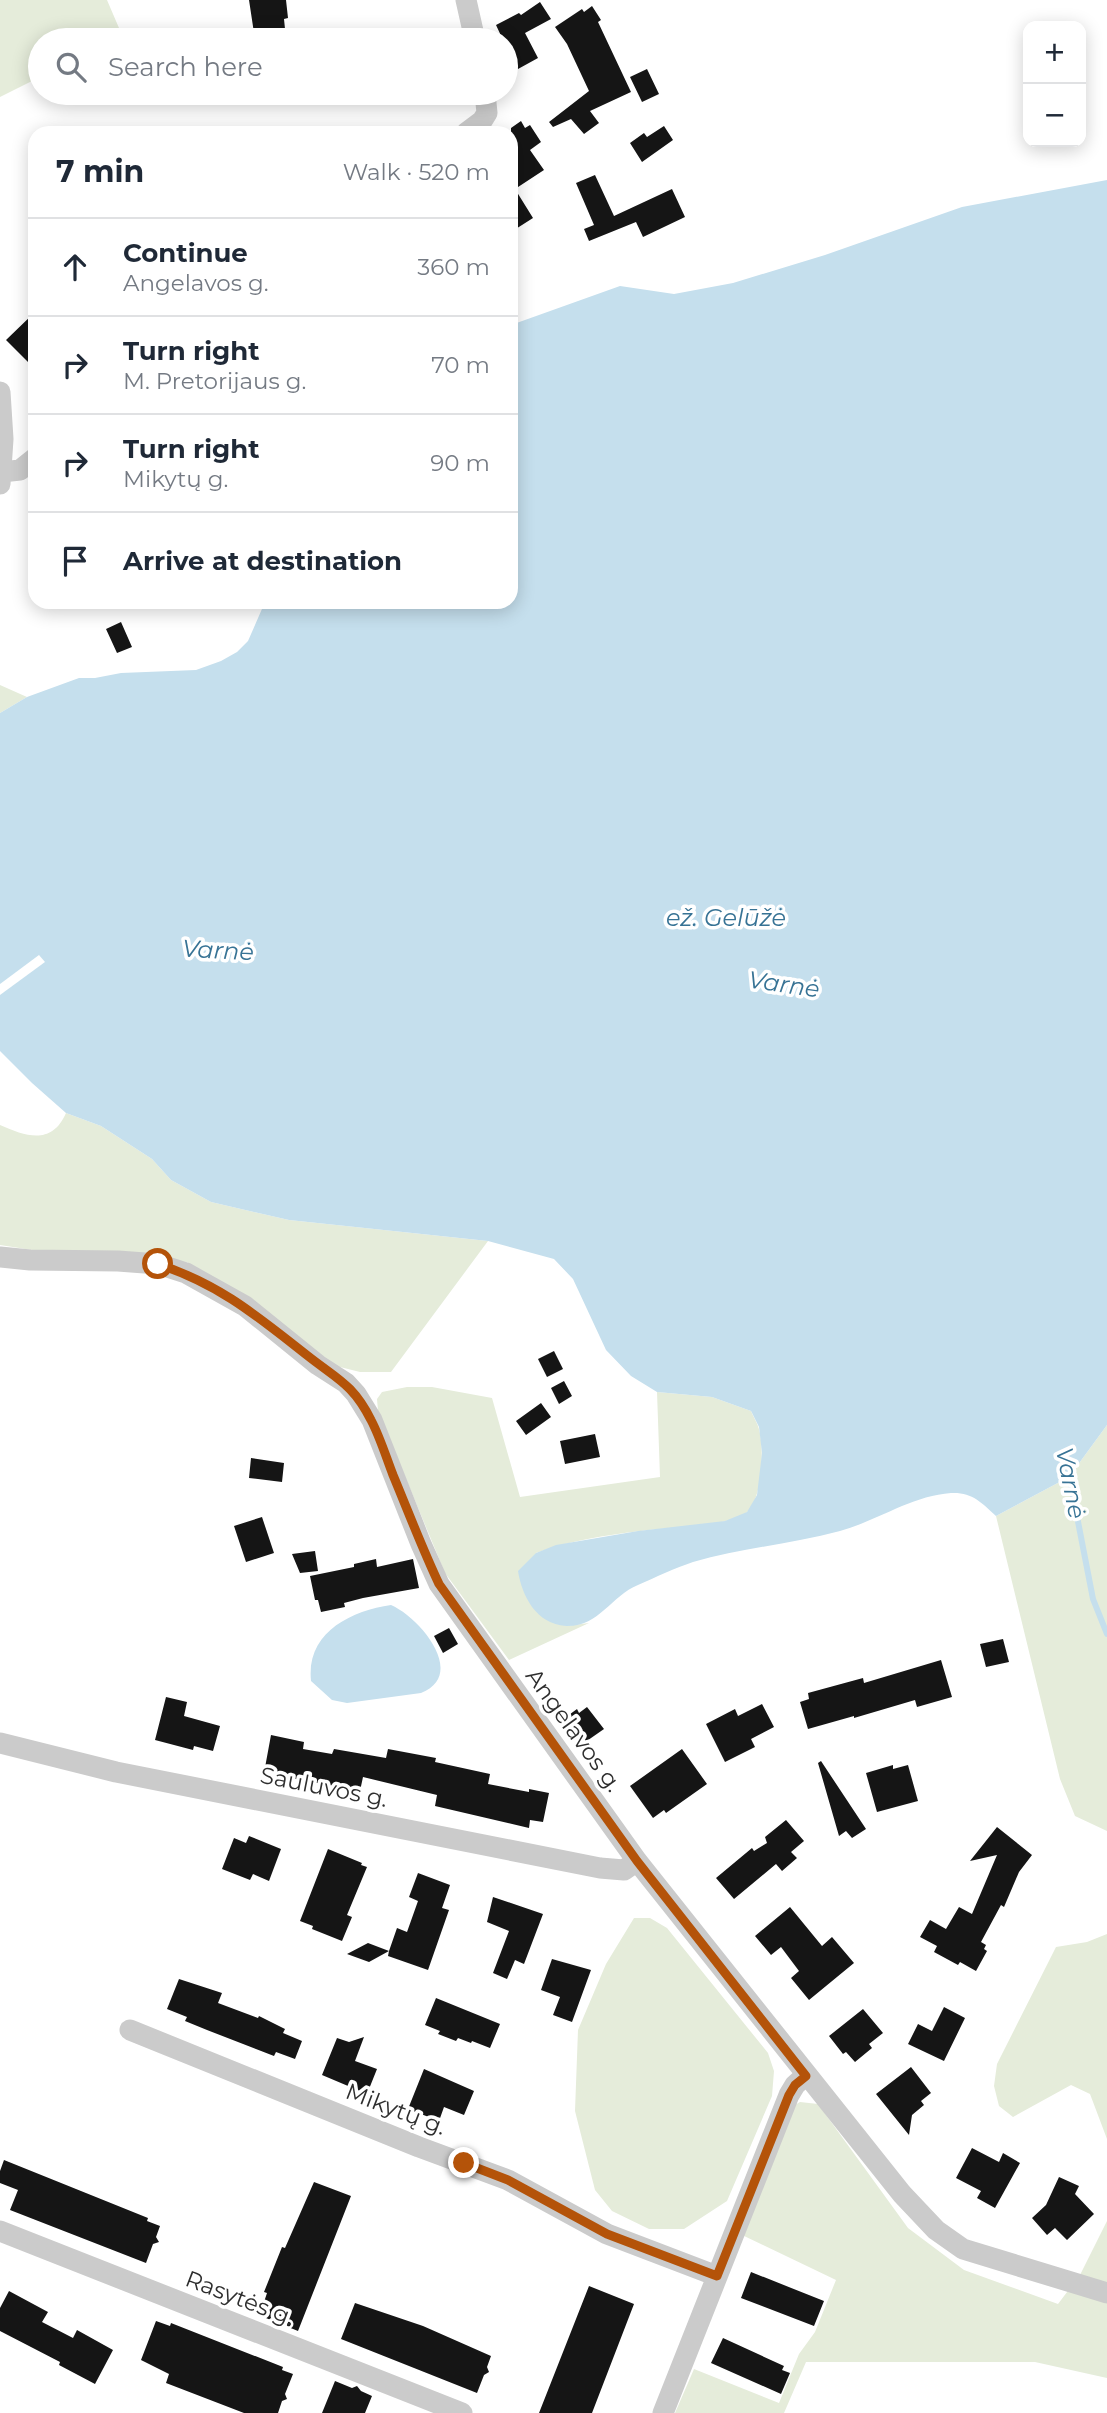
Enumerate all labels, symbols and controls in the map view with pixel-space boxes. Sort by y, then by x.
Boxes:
map controls [1023,21,1086,147]
button: + [1023,21,1086,84]
search box [28,28,518,105]
icon: search [52,48,90,86]
text: Search here [108,51,263,83]
button: − [1023,84,1086,147]
text: 7 min [56,153,144,190]
text: Walk · 520 m [343,158,490,186]
text: Continue [123,237,248,269]
icon: ahead [56,248,94,286]
text: 360 m [417,253,490,281]
text: Angelavos g. [123,269,269,297]
text: Turn right [123,335,259,367]
icon: right [56,346,94,384]
text: 70 m [431,351,490,379]
text: M. Pretorijaus g. [123,367,306,395]
text: Turn right [123,433,259,465]
icon: right [56,444,94,482]
text: 90 m [430,449,490,477]
text: Mikytų g. [123,465,228,493]
icon: arrive [56,542,94,580]
text: Arrive at destination [123,545,402,577]
water label: ež. Gelūžė [666,903,786,932]
water label: Varnė [181,934,255,966]
water label: Varnė [746,965,822,1003]
route start [142,1248,173,1279]
water label: Varnė [1050,1445,1092,1521]
street label: Angelavos g. [520,1663,628,1797]
street label: Sauluvos g. [258,1761,390,1813]
street label: Mikytų g. [342,2077,450,2141]
route end [448,2147,479,2178]
street label: Rasytės g. [181,2264,299,2332]

